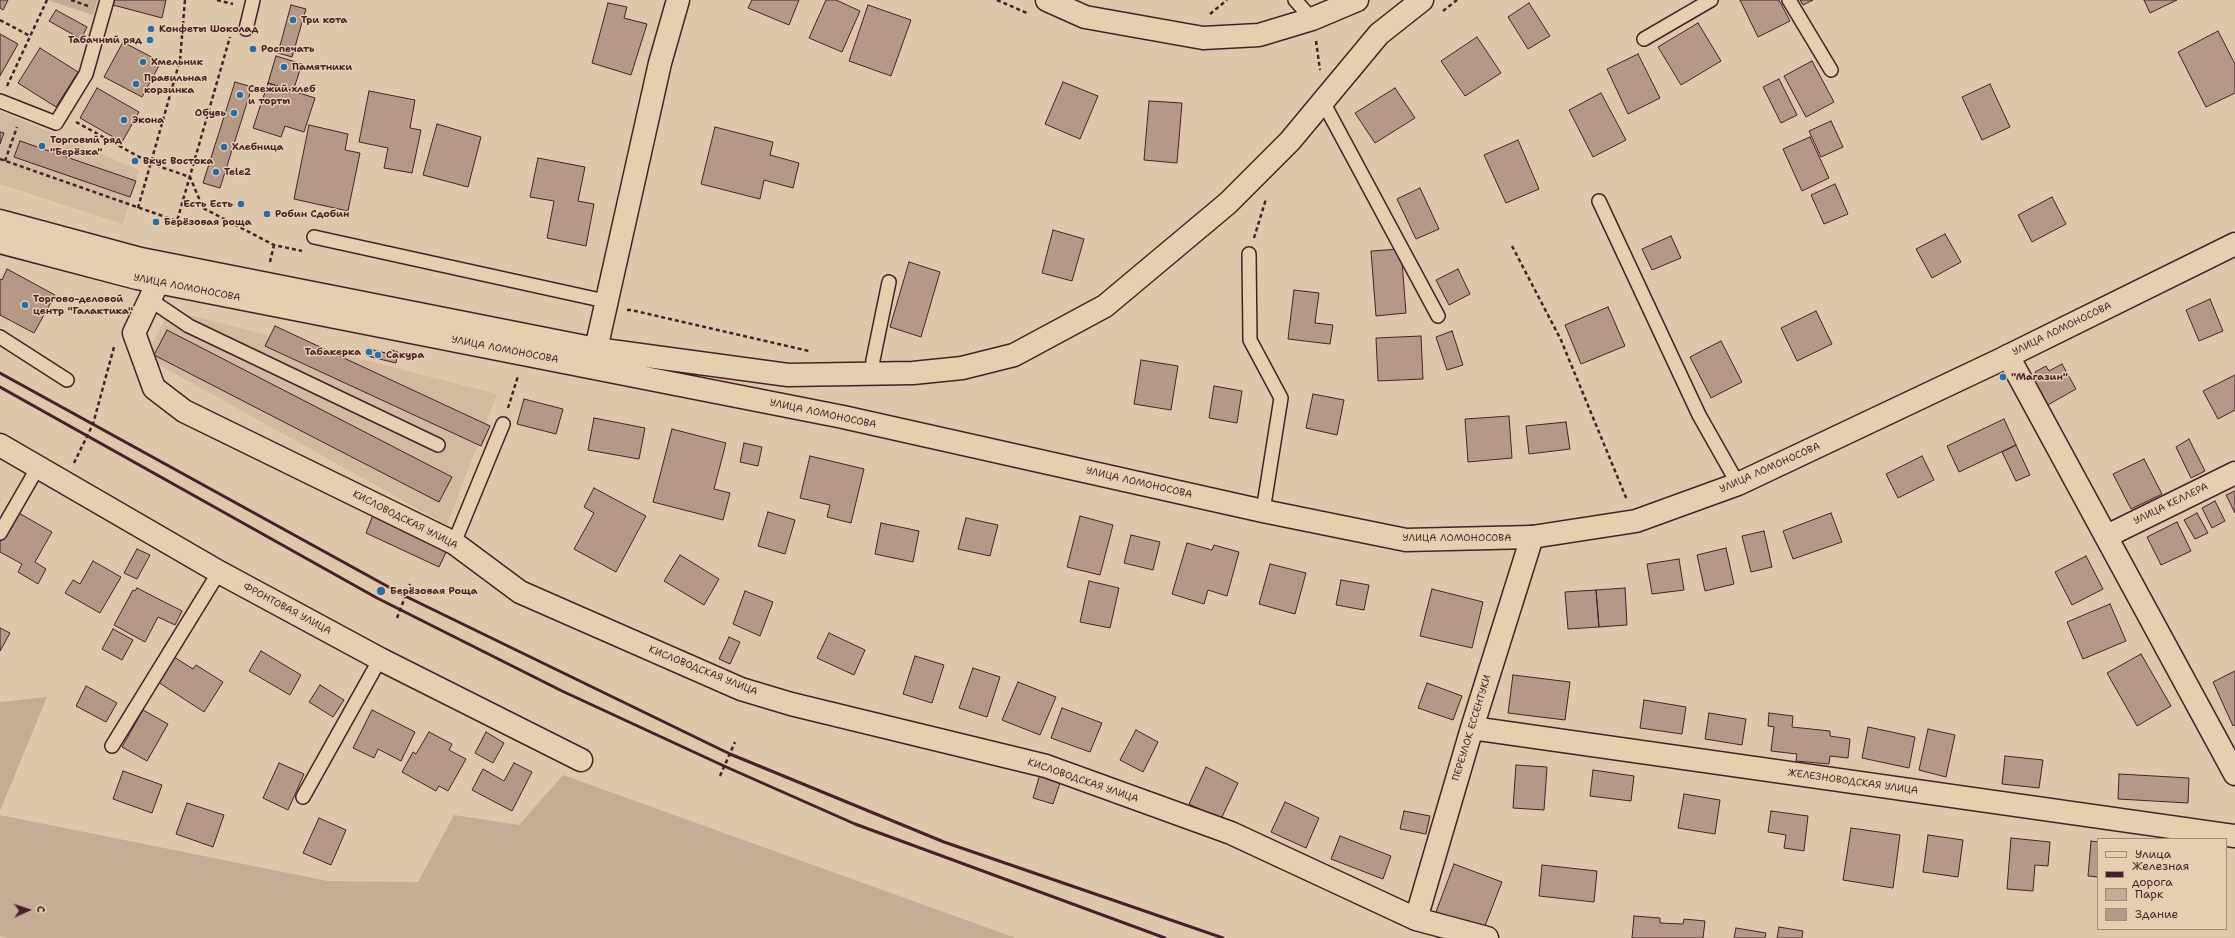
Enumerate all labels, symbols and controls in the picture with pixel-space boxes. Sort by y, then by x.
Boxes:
place label: Три кота [301,14,347,26]
marker: Три кота [288,15,298,25]
place label: Конфеты Шоколад [159,23,258,35]
marker: Конфеты Шоколад [146,24,156,34]
place label: Табачный ряд [68,34,142,46]
marker: Табачный ряд [145,35,155,45]
place label: Роспечать [261,43,315,55]
marker: Роспечать [248,44,258,54]
place label: Хмельник [151,56,203,68]
marker: Хмельник [138,57,148,67]
place label: Памятники [292,61,352,73]
marker: Памятники [279,62,289,72]
place label: Правильная корзинка [144,72,207,96]
marker: Правильная корзинка [131,79,141,89]
place label: Свежий хлеб и торты [248,83,315,106]
marker: Свежий хлеб и торты [235,90,245,100]
place label: Обувь [195,107,226,119]
marker: Обувь [229,108,239,118]
place label: Экона [132,114,164,126]
marker: Экона [119,115,129,125]
place label: Торговый ряд "Берёзка" [50,134,122,158]
marker: Торговый ряд "Берёзка" [37,141,47,151]
place label: Хлебница [232,141,284,153]
marker: Хлебница [219,142,229,152]
place label: Вкус Востока [143,155,213,167]
marker: Вкус Востока [130,156,140,166]
place label: Tele2 [224,166,251,178]
marker: Tele2 [211,167,221,177]
place label: Есть Есть [183,198,233,210]
marker: Есть Есть [236,199,246,209]
place label: Робин Сдобин [275,208,349,220]
marker: Робин Сдобин [262,209,272,219]
place label: Берёзовая роща [164,216,252,228]
marker: Берёзовая роща [151,217,161,227]
street label: УЛИЦА ЛОМОНОСОВА [132,272,242,304]
place label: Торгово-деловой центр "Галактика" [33,293,133,316]
marker: Торгово-деловой центр "Галактика" [20,300,30,310]
street label: УЛИЦА ЛОМОНОСОВА [2010,300,2114,358]
street label: УЛИЦА ЛОМОНОСОВА [450,334,560,366]
place label: Табакерка [305,346,361,358]
marker: Табакерка [364,347,374,357]
place label: Сакура [386,349,424,361]
marker: Сакура [373,350,383,360]
place label: "Магазин" [2011,371,2068,383]
marker: "Магазин" [1998,372,2008,382]
street label: УЛИЦА ЛОМОНОСОВА [769,397,877,431]
street label: УЛИЦА ЛОМОНОСОВА [1718,440,1822,496]
street label: УЛИЦА ЛОМОНОСОВА [1085,465,1193,501]
street label: УЛИЦА КЕЛЛЕРА [2132,481,2210,527]
street label: КИСЛОВОДСКАЯ УЛИЦА [350,488,460,552]
street label: УЛИЦА ЛОМОНОСОВА [1403,532,1511,544]
street label: ФРОНТОВАЯ УЛИЦА [241,581,333,637]
marker: Берёзовая Роща [375,585,387,597]
place label: Берёзовая Роща [390,585,478,597]
street label: КИСЛОВОДСКАЯ УЛИЦА [647,644,759,698]
street label: ПЕРЕУЛОК ЕССЕНТУКИ [1450,673,1494,783]
street label: КИСЛОВОДСКАЯ УЛИЦА [1026,756,1140,806]
street label: ЖЕЛЕЗНОВОДСКАЯ УЛИЦА [1787,767,1919,797]
legend [2097,838,2227,930]
text: Улица [2135,846,2171,862]
text: Железная дорога [2132,858,2189,890]
text: Парк [2135,886,2163,902]
north arrow [8,890,48,930]
text: С [33,906,48,913]
text: Здание [2135,906,2178,922]

